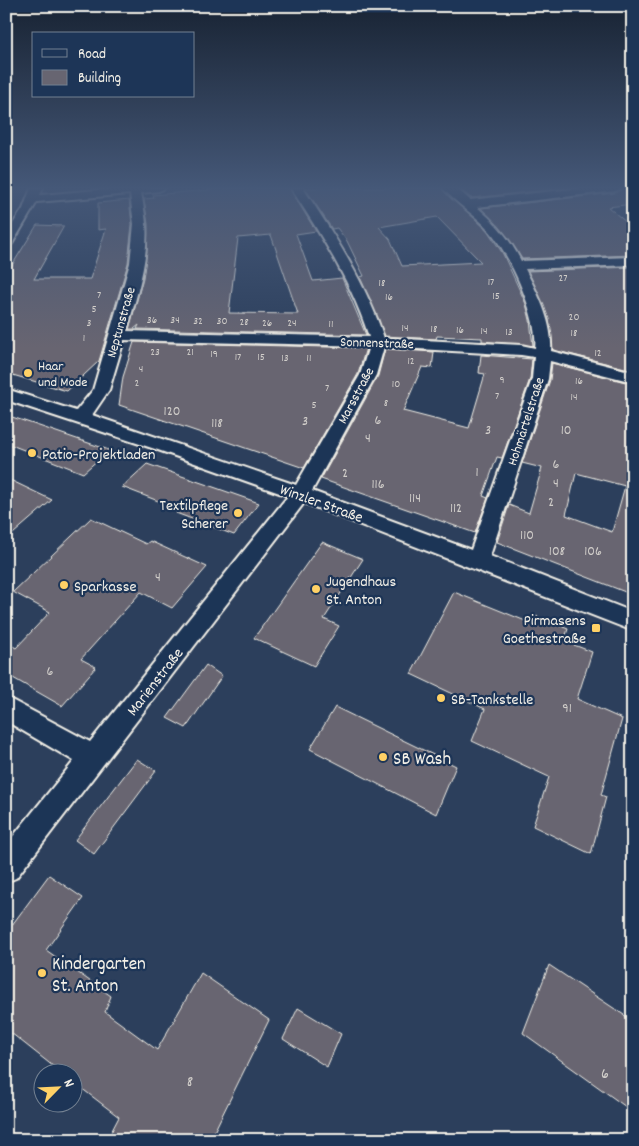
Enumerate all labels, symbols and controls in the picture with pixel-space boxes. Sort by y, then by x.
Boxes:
legend [32,32,195,98]
text: Road [78,44,106,66]
text: Building [78,68,121,90]
house number: 27 [558,271,568,287]
house number: 17 [488,275,494,291]
house number: 18 [379,276,385,292]
street label: Neptunstraße [102,285,142,360]
house number: 7 [97,288,101,304]
house number: 15 [492,289,500,305]
house number: 16 [385,290,393,306]
house number: 5 [91,302,97,318]
house number: 20 [569,310,579,326]
house number: 36 [147,313,157,329]
house number: 34 [170,313,180,329]
house number: 32 [193,314,203,330]
house number: 30 [217,314,227,330]
house number: 28 [239,315,249,331]
house number: 3 [87,316,92,332]
house number: 26 [262,316,272,332]
house number: 24 [287,316,297,332]
house number: 11 [329,317,333,333]
house number: 14 [402,321,408,337]
house number: 18 [431,322,437,338]
house number: 16 [456,323,464,339]
house number: 14 [481,324,487,340]
house number: 13 [505,325,513,341]
house number: 18 [571,326,577,342]
house number: 1 [83,331,85,347]
street label: Sonnenstraße [340,333,414,355]
house number: 23 [150,345,160,361]
house number: 21 [186,345,194,361]
house number: 12 [594,346,602,362]
house number: 19 [210,347,218,363]
house number: 17 [235,350,241,366]
house number: 15 [257,350,265,366]
house number: 13 [281,351,289,367]
house number: 11 [307,351,311,367]
house number: 12 [407,354,415,370]
place label: Haar und Mode [38,357,87,393]
house number: 4 [139,362,143,378]
street label: Marsstraße [334,364,380,428]
marker: Haar und Mode [22,367,34,379]
house number: 9 [499,373,505,389]
house number: 16 [575,374,583,390]
street label: Hohmärtelstraße [503,375,551,468]
house number: 2 [135,376,140,392]
house number: 10 [392,377,400,393]
house number: 7 [325,381,329,397]
house number: 7 [495,389,499,405]
house number: 14 [571,390,577,406]
house number: 8 [384,396,388,412]
house number: 5 [311,398,317,414]
house number: 120 [164,402,180,422]
house number: 6 [375,411,382,431]
house number: 3 [302,412,308,432]
house number: 118 [211,414,223,434]
house number: 3 [485,421,491,441]
house number: 10 [561,421,571,441]
house number: 4 [365,429,371,449]
place label: Patio-Projektladen [42,444,155,467]
marker: Patio-Projektladen [26,447,38,459]
house number: 6 [553,455,560,475]
house number: 1 [475,463,479,483]
house number: 2 [342,464,348,484]
house number: 4 [553,474,559,494]
house number: 116 [372,475,385,495]
street label: Winzler Straße [276,479,366,530]
house number: 114 [409,489,421,509]
house number: 2 [548,493,554,513]
place label: Textilpflege Scherer [160,495,228,536]
house number: 112 [450,499,462,519]
marker: Textilpflege Scherer [232,507,244,519]
house number: 110 [520,526,534,546]
house number: 108 [549,542,566,562]
house number: 106 [584,542,602,562]
house number: 4 [155,568,161,588]
place label: Jugendhaus St. Anton [326,571,396,612]
place label: Sparkasse [74,576,136,599]
marker: Sparkasse [58,579,70,591]
marker: Jugendhaus St. Anton [310,583,322,595]
place label: Pirmasens Goethestraße [503,610,586,651]
marker: Pirmasens Goethestraße [590,622,602,634]
street label: Marienstraße [122,644,190,721]
house number: 6 [47,662,54,682]
place label: SB-Tankstelle [451,689,533,712]
marker: SB-Tankstelle [435,692,447,704]
house number: 91 [562,699,572,719]
place label: SB Wash [393,747,451,774]
marker: SB Wash [377,751,389,763]
place label: Kindergarten St. Anton [52,952,146,1001]
marker: Kindergarten St. Anton [36,967,48,979]
house number: 6 [601,1063,609,1086]
north arrow [32,1064,82,1114]
house number: 8 [187,1071,193,1094]
text: N [58,1076,79,1091]

